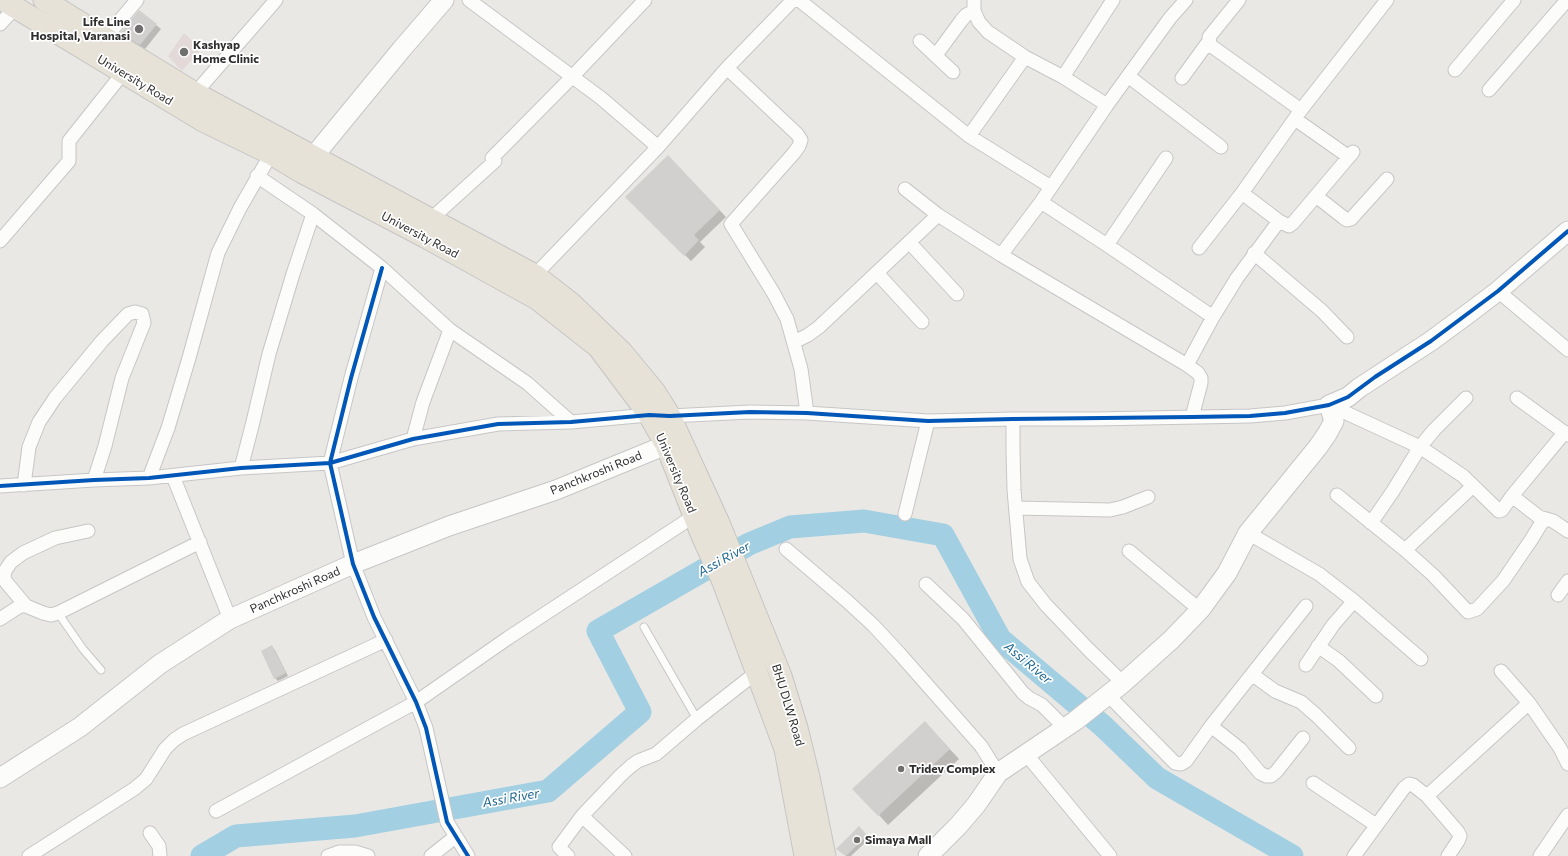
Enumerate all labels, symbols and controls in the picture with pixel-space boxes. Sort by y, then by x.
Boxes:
place label: Life Line Hospital, Varanasi [30,15,130,43]
marker: Life Line Hospital, Varanasi [133,23,145,35]
place label: Kashyap Home Clinic [193,38,259,66]
marker: Kashyap Home Clinic [178,46,190,58]
street label: University Road [95,52,175,108]
street label: University Road [379,209,461,261]
street label: University Road [653,431,699,515]
street label: Panchkroshi Road [548,448,644,498]
water label: Assi River [695,538,753,580]
street label: Panchkroshi Road [248,564,342,616]
water label: Assi River [1001,639,1055,687]
street label: BHU DLW Road [769,662,807,748]
place label: Tridev Complex [909,762,996,776]
marker: Tridev Complex [896,764,906,774]
water label: Assi River [481,785,541,811]
place label: Simaya Mall [865,833,932,847]
marker: Simaya Mall [852,835,862,845]

